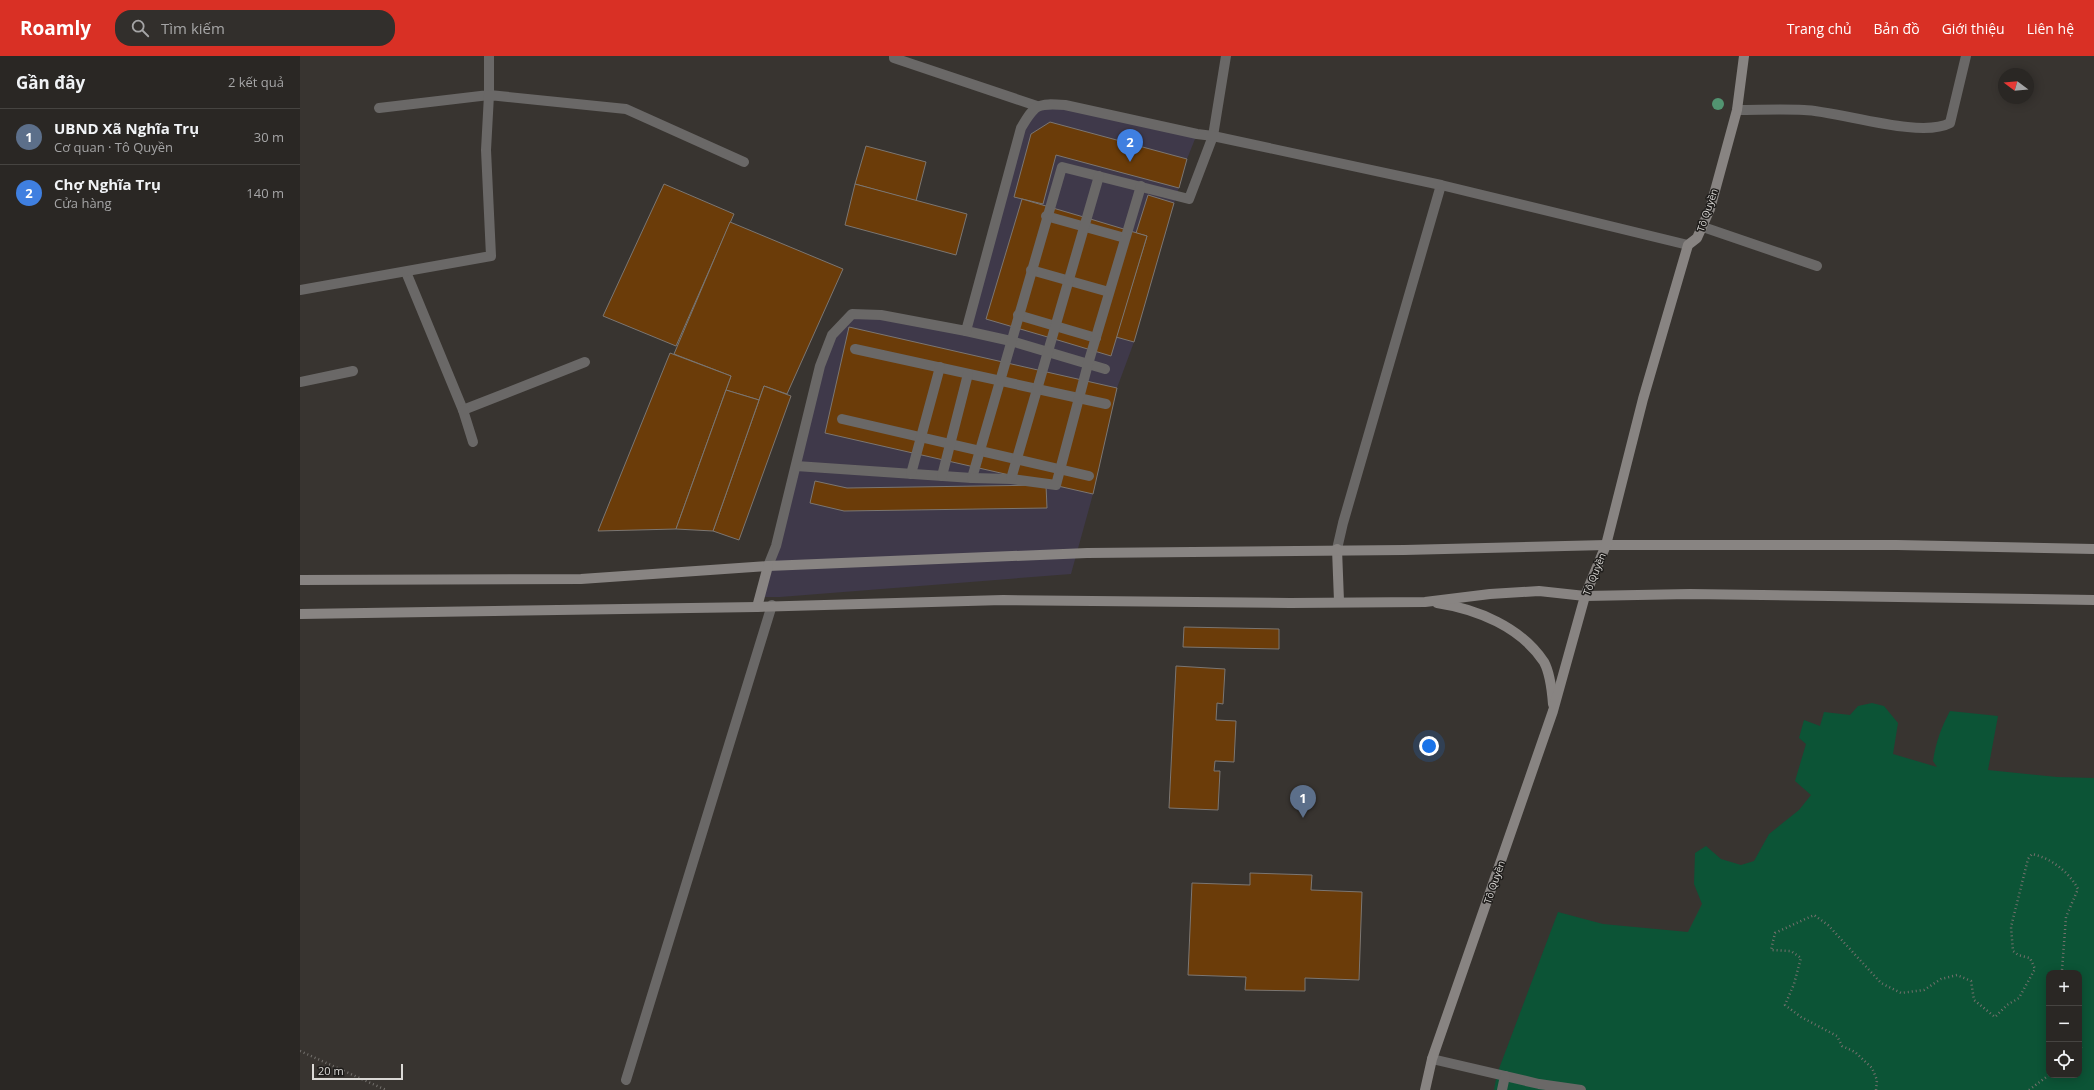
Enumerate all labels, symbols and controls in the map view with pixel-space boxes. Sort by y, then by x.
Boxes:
search box [115,10,395,46]
text: Roamly [20,15,91,41]
icon: search [129,17,151,39]
text: Tìm kiếm [161,18,225,38]
text: Trang chủ [1787,19,1852,38]
text: Bản đồ [1874,19,1920,38]
text: Giới thiệu [1942,19,2005,38]
text: Liên hệ [2027,19,2074,38]
north arrow [1998,68,2034,104]
text: Gần đây [16,71,85,94]
text: 2 kết quả [228,73,284,91]
text: UBND Xã Nghĩa Trụ [54,118,199,138]
text: 1 [25,128,33,146]
text: 30 m [254,128,284,146]
pin: 2 [1117,129,1143,162]
text: Cơ quan · Tô Quyền [54,138,173,156]
text: Chợ Nghĩa Trụ [54,174,161,194]
text: 2 [25,184,33,202]
text: 140 m [246,184,284,202]
street label: Tô Quyền [1693,187,1721,233]
text: Cửa hàng [54,194,112,212]
street label: Tô Quyền [1579,551,1609,597]
your location [1419,736,1439,756]
pin: 1 [1290,785,1316,818]
street label: Tô Quyền [1480,859,1508,905]
map controls [2046,970,2082,1078]
button: + [2046,970,2082,1006]
button: − [2046,1006,2082,1042]
button: locate [2046,1042,2082,1078]
scale bar [312,1062,403,1081]
text: 20 m [318,1063,344,1078]

